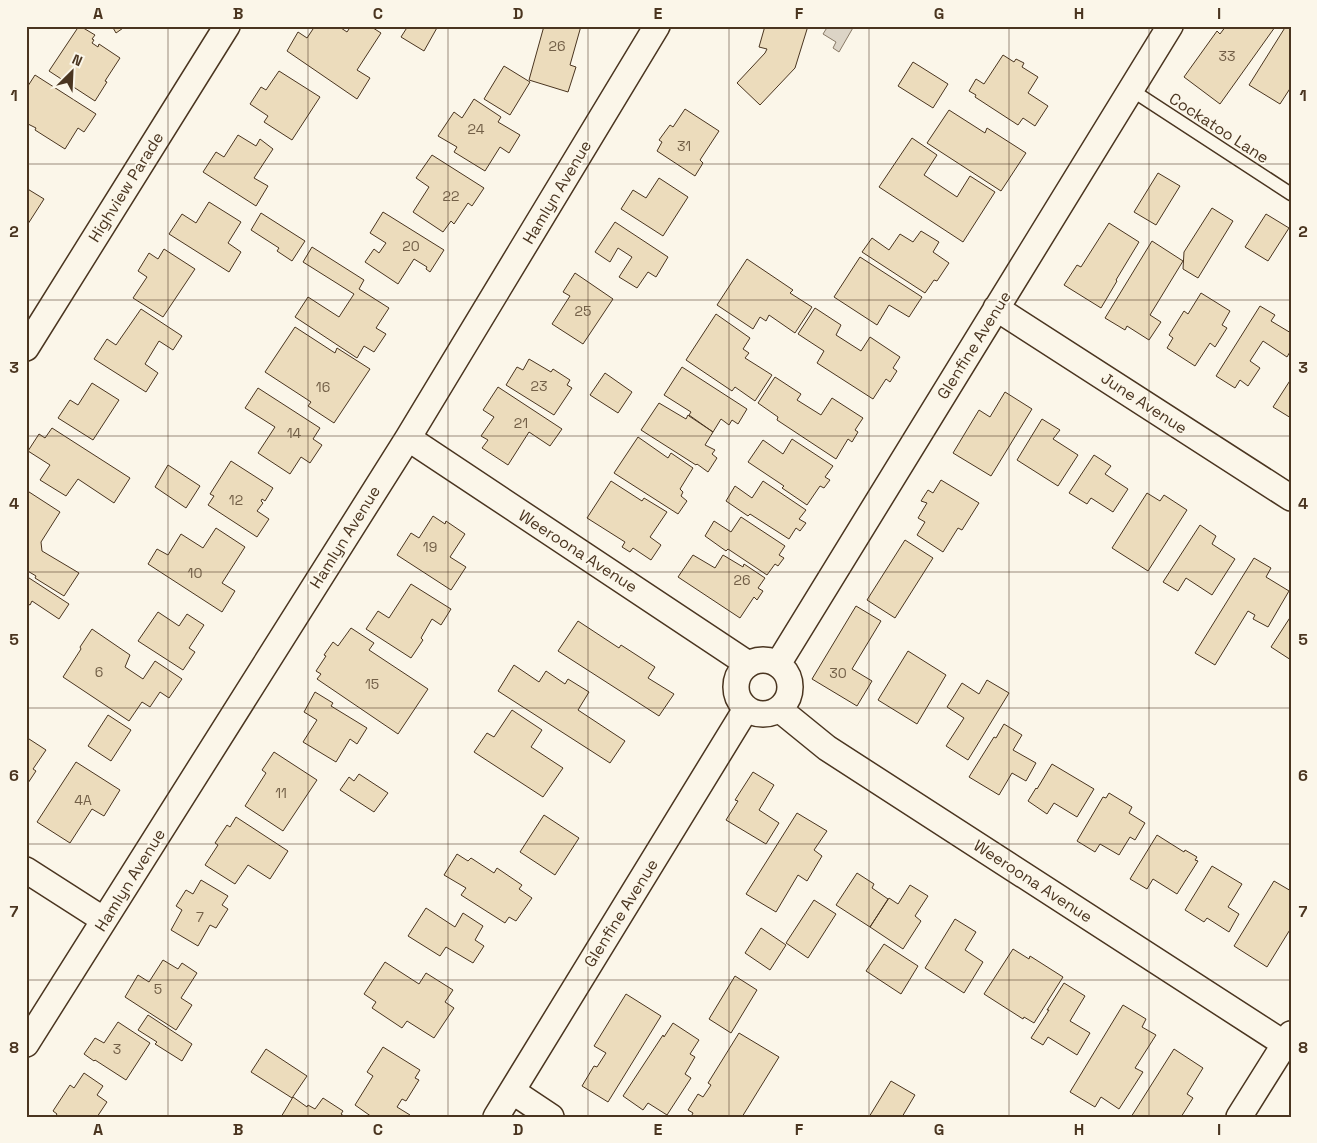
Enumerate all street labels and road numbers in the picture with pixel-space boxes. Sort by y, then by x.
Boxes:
street label: Cockatoo Lane [1165,88,1273,168]
street label: Highview Parade [84,128,168,246]
street label: Hamlyn Avenue [518,136,596,248]
street label: Glenfine Avenue [932,287,1016,403]
street label: June Avenue [1097,367,1191,439]
street label: Hamlyn Avenue [305,482,385,592]
street label: Weeroona Avenue [515,505,641,597]
street label: Hamlyn Avenue [90,825,170,935]
street label: Weeroona Avenue [970,835,1096,927]
street label: Glenfine Avenue [579,855,663,971]

